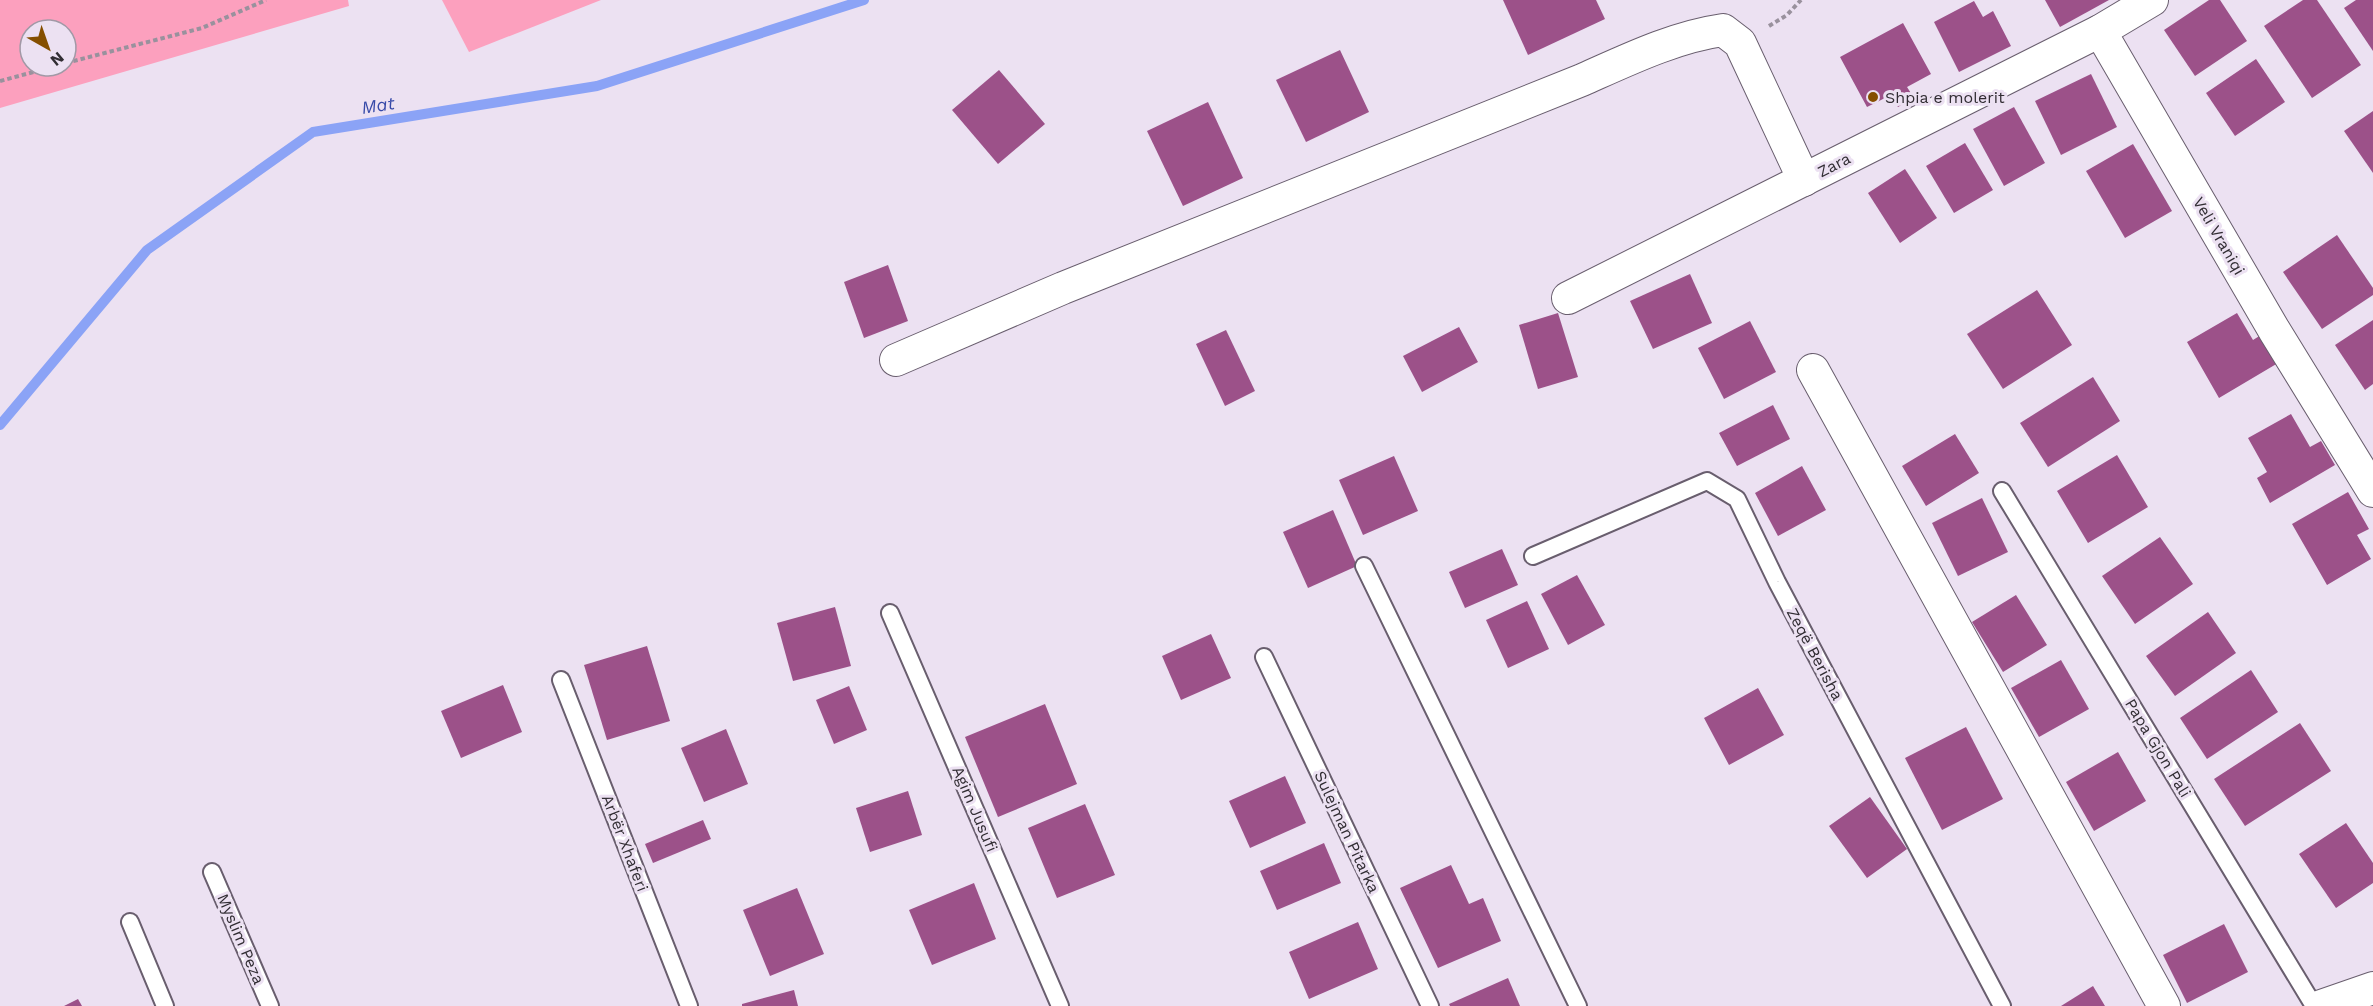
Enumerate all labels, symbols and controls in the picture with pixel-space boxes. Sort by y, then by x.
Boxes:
north arrow [18,18,78,78]
text: N [47,48,68,70]
place label: Shpia e molerit [1885,88,2005,107]
marker: Shpia e molerit [1866,90,1880,104]
water label: Mat [360,92,397,118]
street label: Zara [1814,149,1854,181]
street label: Veli Vraniqi [2189,194,2249,278]
street label: Zeqë Berisha [1783,605,1847,703]
street label: Papa Gjon Pali [2121,695,2195,801]
street label: Agim Jusufi [948,763,1002,855]
street label: Sulejman Pitarka [1310,768,1384,896]
street label: Arbër Xhaferi [598,792,652,894]
street label: Myslim Peza [213,891,269,987]

